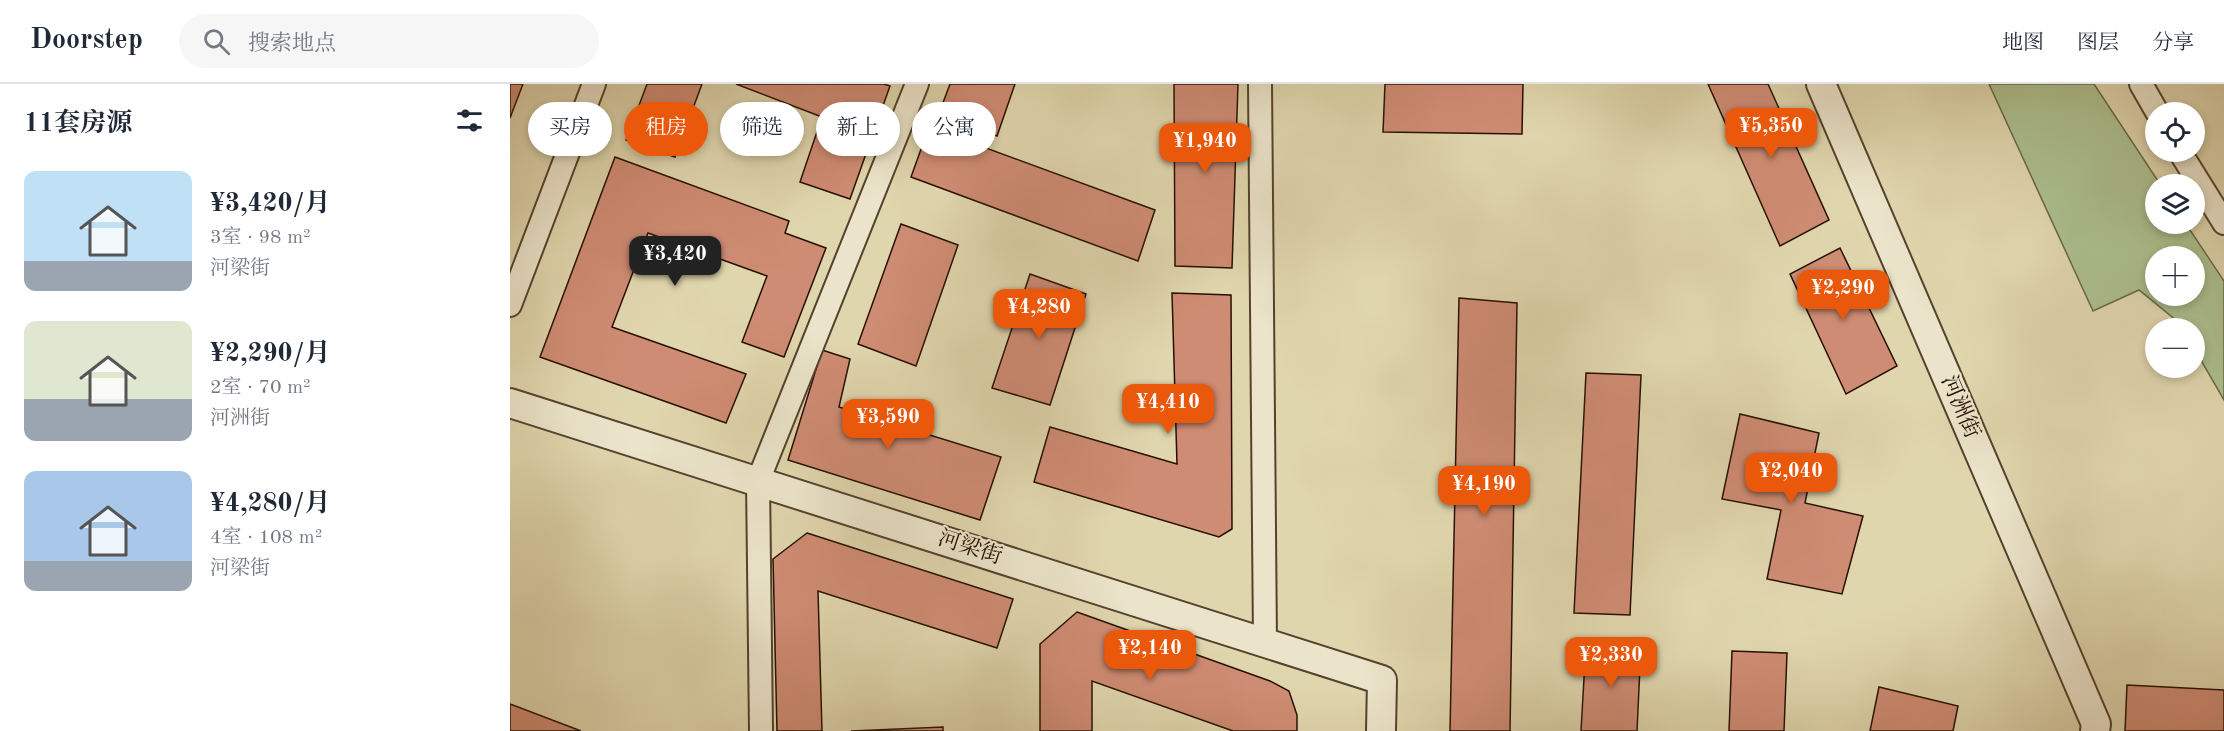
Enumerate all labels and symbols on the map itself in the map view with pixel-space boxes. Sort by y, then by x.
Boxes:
pin: ¥5,350 [1722,108,1820,159]
pin: ¥1,940 [1156,123,1254,174]
pin: ¥3,420 [626,236,724,287]
pin: ¥2,290 [1794,270,1892,321]
pin: ¥4,280 [990,289,1088,340]
street label: 河洲街 [1937,372,1985,442]
pin: ¥4,410 [1119,384,1217,435]
pin: ¥3,590 [839,399,937,450]
pin: ¥2,040 [1742,453,1840,504]
pin: ¥4,190 [1435,466,1533,517]
street label: 河梁街 [935,525,1005,569]
pin: ¥2,140 [1101,630,1199,681]
pin: ¥2,330 [1562,637,1660,688]

